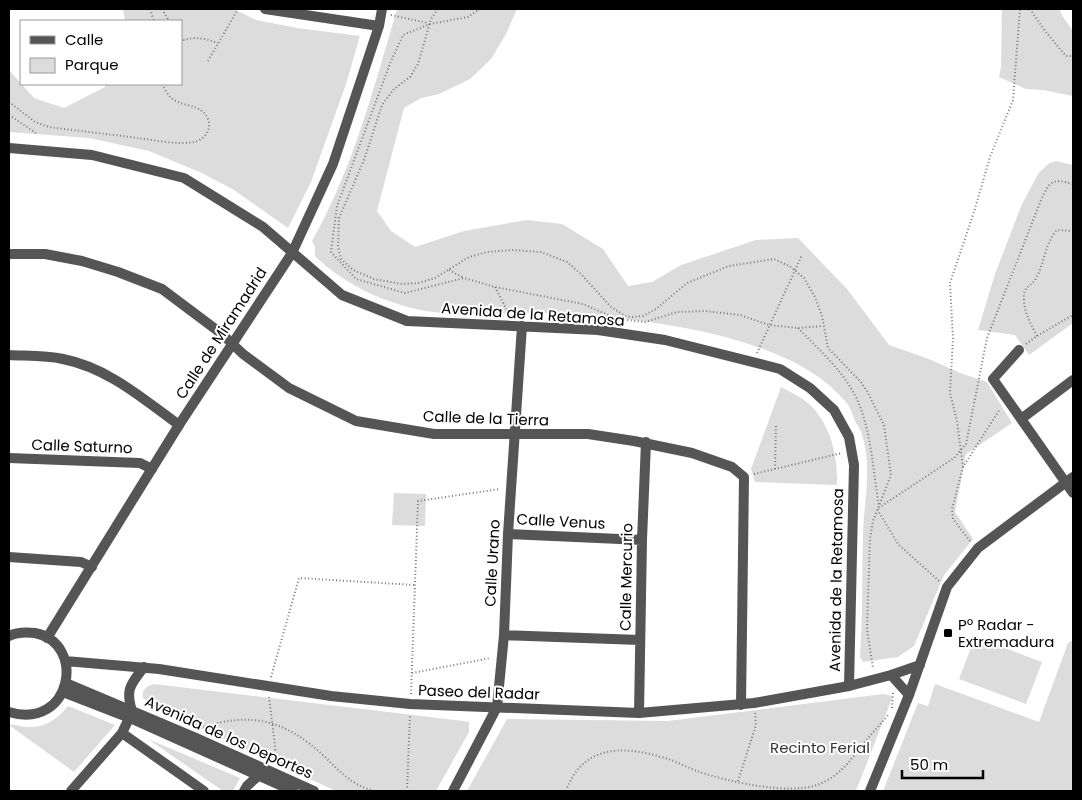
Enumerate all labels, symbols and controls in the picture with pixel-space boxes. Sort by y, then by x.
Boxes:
legend [20,20,182,85]
text: Calle [65,29,103,50]
text: Parque [65,54,118,75]
street label: Calle de Miramadrid [170,263,272,403]
street label: Avenida de la Retamosa [441,297,625,331]
street label: Calle de la Tierra [423,405,549,431]
street label: Calle Saturno [31,434,133,458]
street label: Avenida de la Retamosa [824,488,848,672]
street label: Calle Venus [516,508,606,534]
street label: Calle Urano [479,519,505,607]
street label: Calle Mercurio [615,523,637,631]
place label: Pº Radar - Extremadura [958,614,1054,652]
marker: Pº Radar - Extremadura [942,627,954,639]
street label: Paseo del Radar [418,679,541,705]
street label: Avenida de los Deportes [142,690,316,784]
park label: Recinto Ferial [770,737,870,758]
scale bar [902,748,983,780]
text: 50 m [910,754,948,775]

